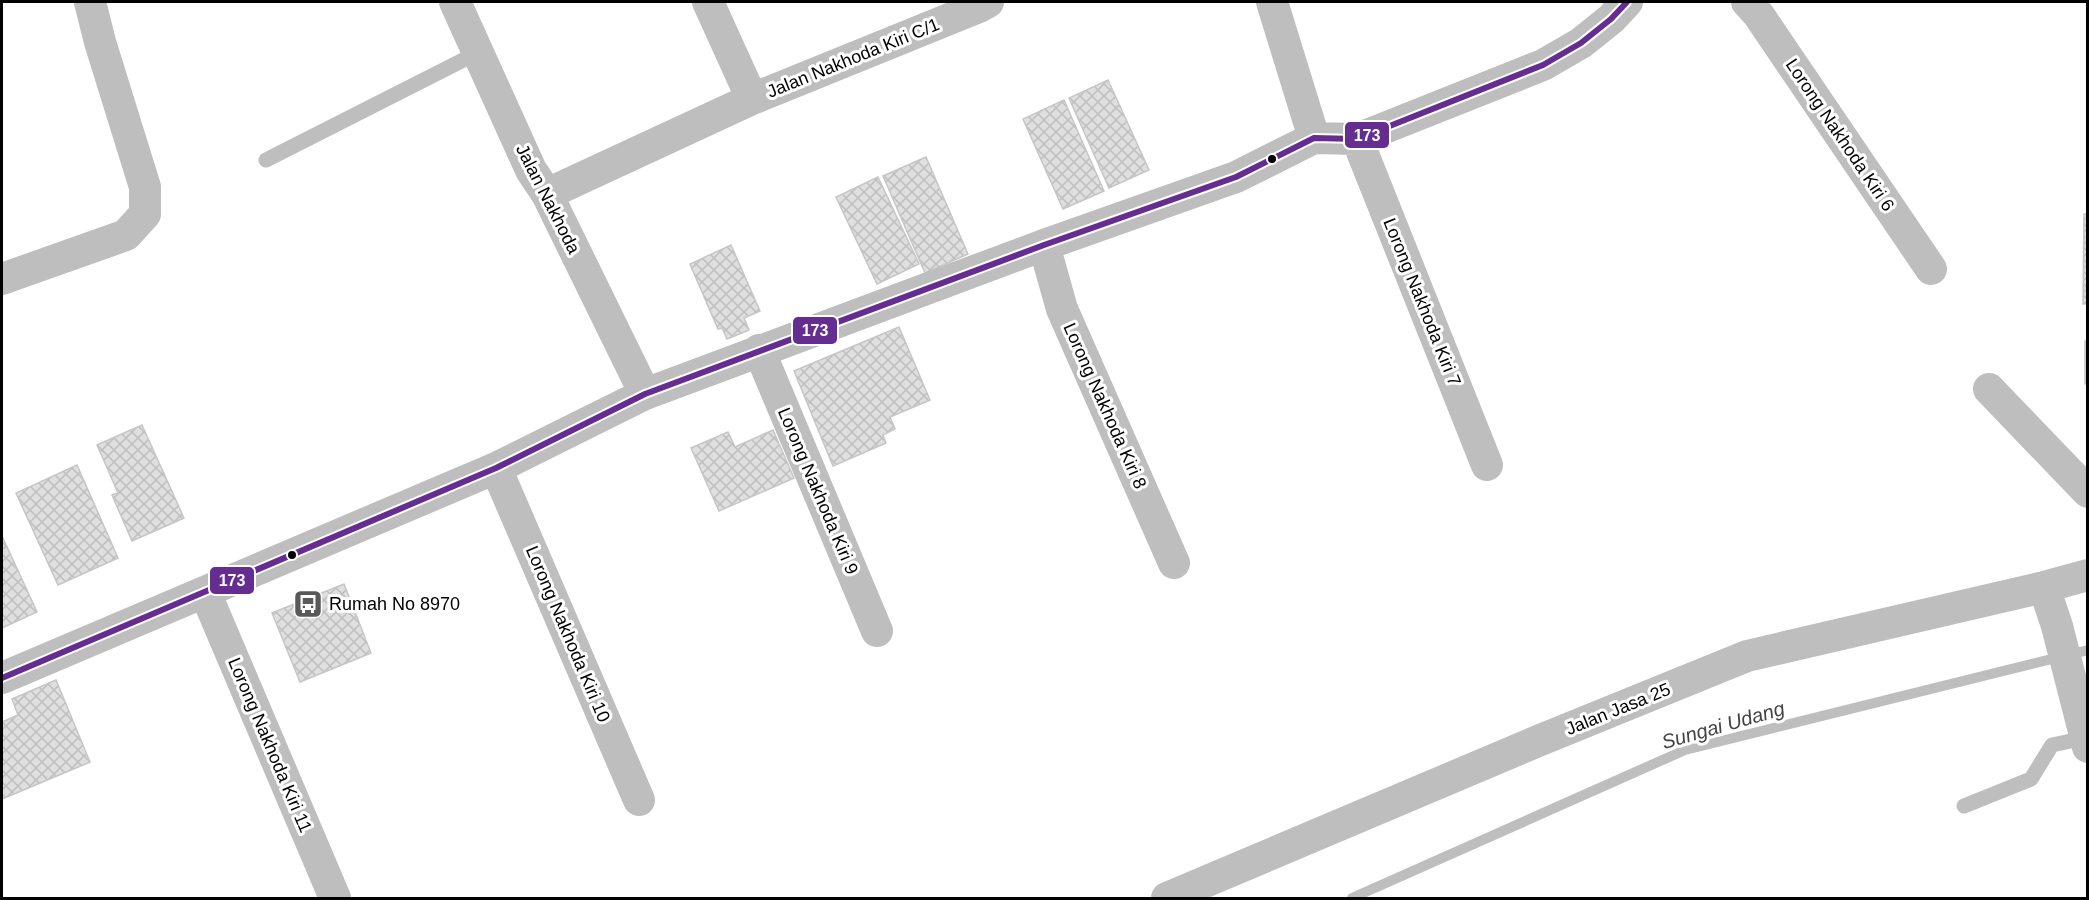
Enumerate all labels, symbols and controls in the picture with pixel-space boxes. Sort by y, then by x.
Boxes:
street label: Jalan Nakhoda Kiri C/1 [764,14,942,102]
street label: Lorong Nakhoda Kiri 6 [1782,55,1898,215]
line badge: 173 [1344,121,1390,149]
text: 173 [1354,127,1380,144]
street label: Jalan Nakhoda [512,141,585,258]
unlabelled marker [1266,153,1278,165]
street label: Lorong Nakhoda Kiri 7 [1379,215,1465,389]
line badge: 173 [792,316,838,345]
street label: Lorong Nakhoda Kiri 8 [1059,320,1151,492]
text: 173 [802,322,828,339]
street label: Lorong Nakhoda Kiri 9 [774,405,862,577]
street label: Lorong Nakhoda Kiri 10 [522,543,614,725]
unlabelled marker [286,549,298,561]
line badge: 173 [209,566,255,595]
text: 173 [219,572,245,589]
bus stop icon: Rumah No 8970 [292,588,324,620]
place label: Rumah No 8970 [329,594,460,614]
street label: Lorong Nakhoda Kiri 11 [224,655,316,835]
street label: Jalan Jasa 25 [1563,679,1673,739]
water label: Sungai Udang [1659,697,1787,753]

